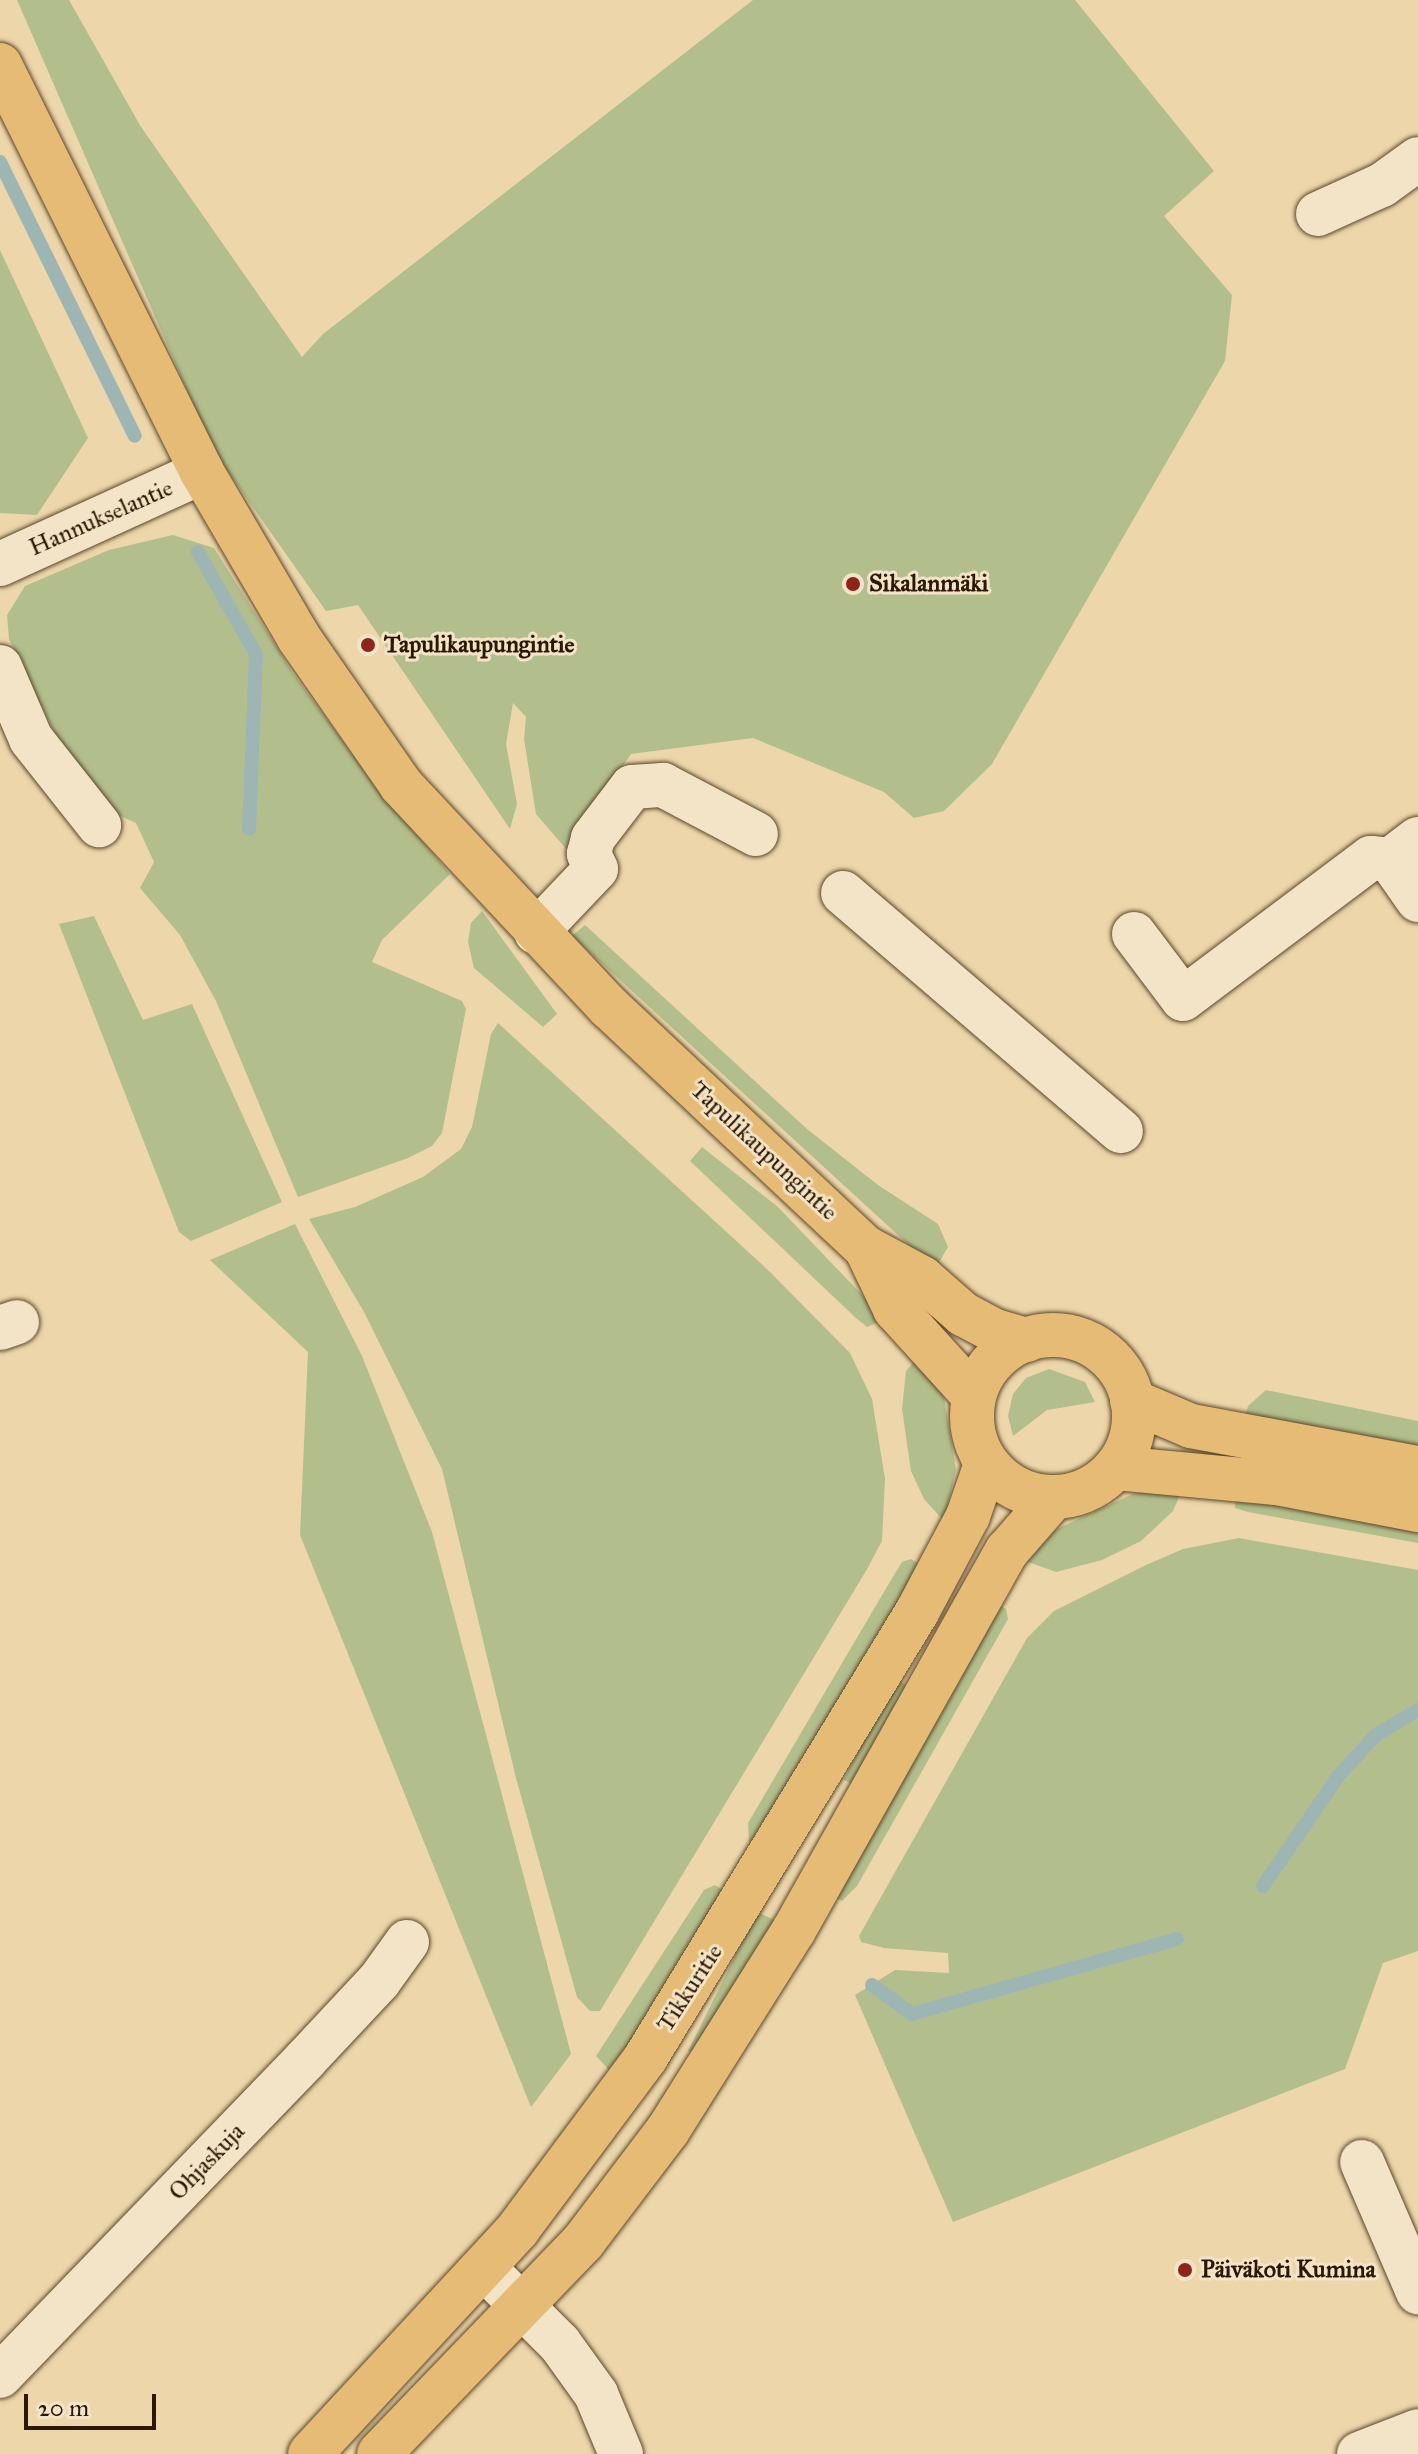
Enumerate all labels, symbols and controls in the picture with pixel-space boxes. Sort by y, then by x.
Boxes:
street label: Hannukselantie [25,474,177,562]
place label: Sikalanmäki [869,570,988,598]
marker: Sikalanmäki [844,575,862,593]
place label: Tapulikaupungintie [384,631,575,659]
marker: Tapulikaupungintie [359,636,377,654]
street label: Tapulikaupungintie [685,1076,843,1226]
street label: Tikkuritie [651,1939,729,2037]
street label: Ohjaskuja [163,2117,251,2207]
place label: Päiväkoti Kumina [1201,2256,1376,2284]
marker: Päiväkoti Kumina [1176,2261,1194,2279]
scale bar [28,2378,160,2428]
text: 20 m [38,2393,89,2423]

